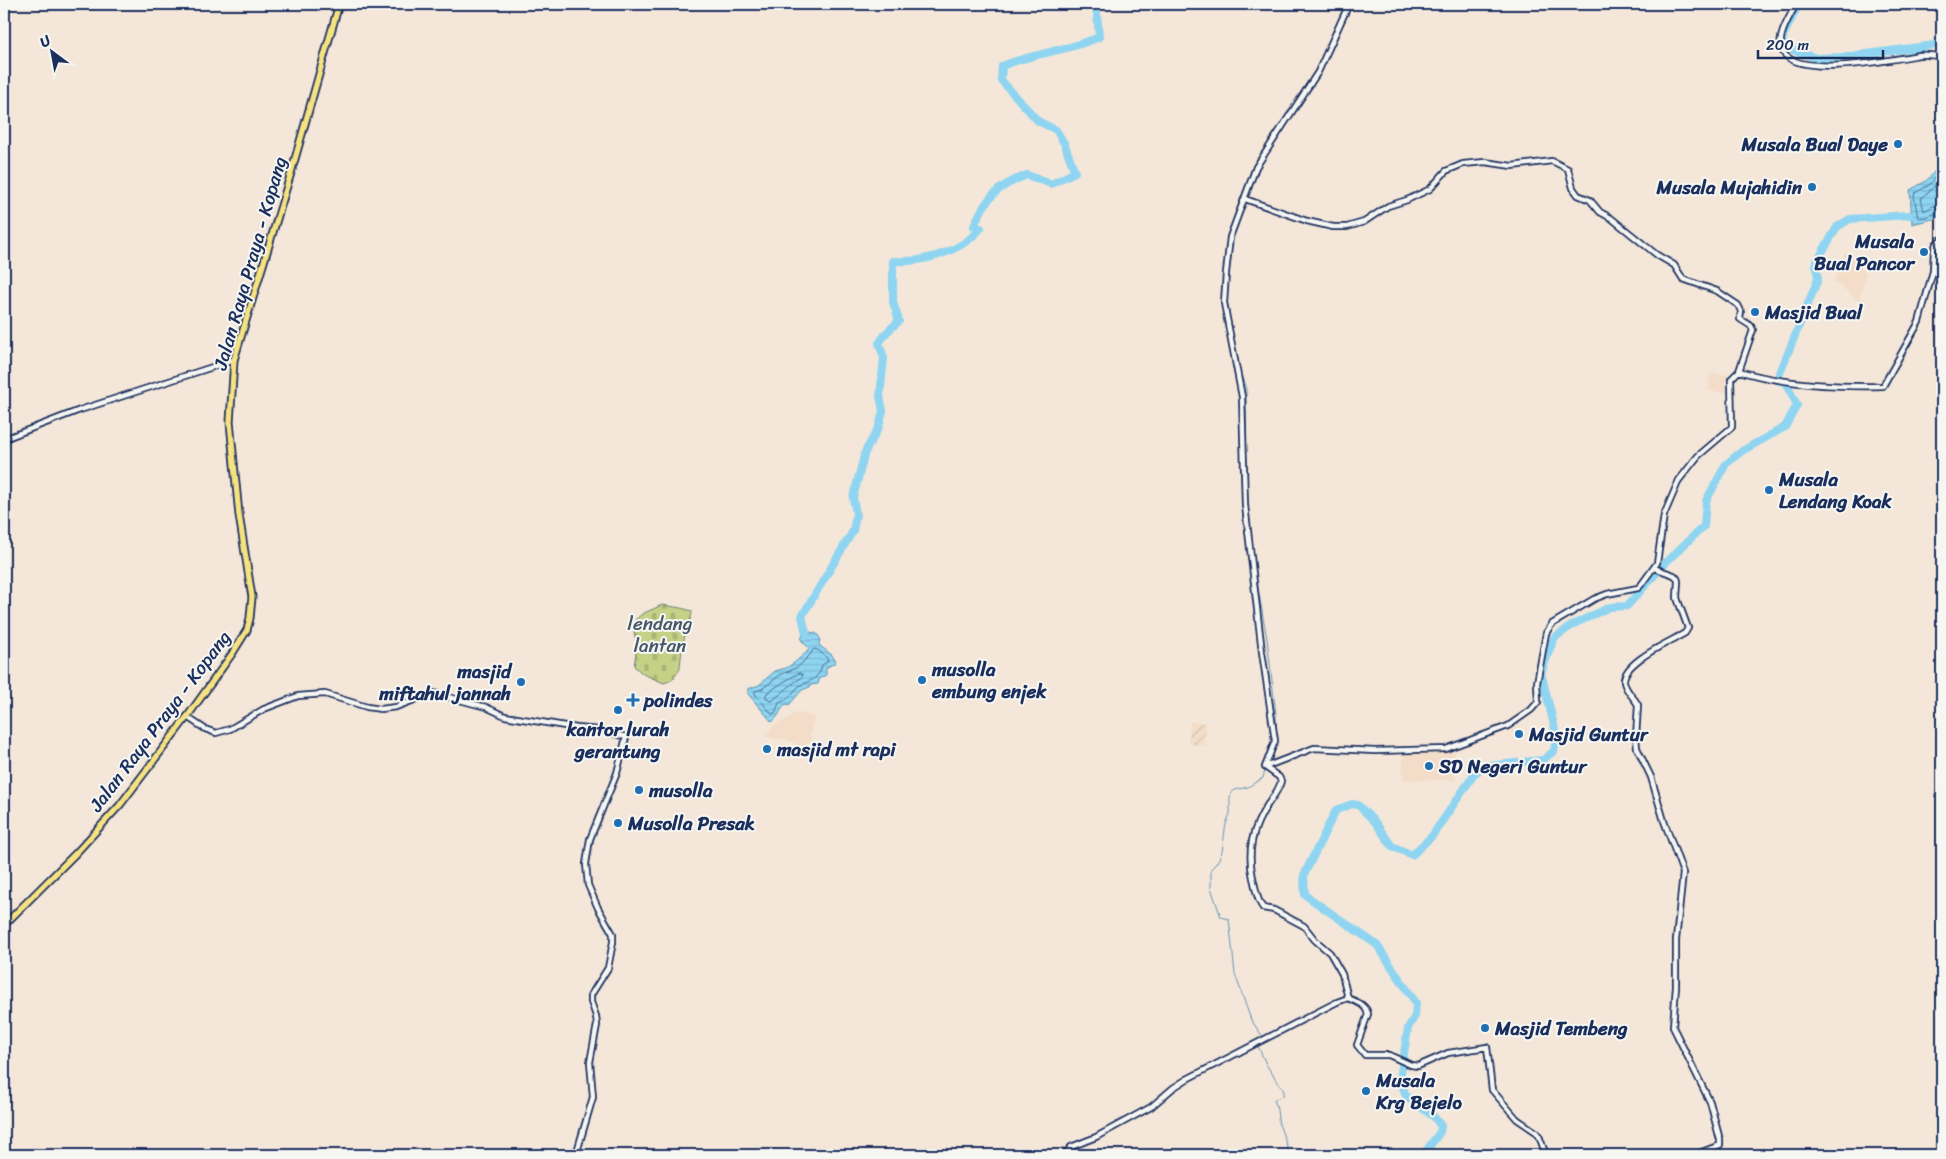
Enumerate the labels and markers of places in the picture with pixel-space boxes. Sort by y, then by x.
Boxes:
place label: Musala Bual Daye [1741,128,1888,161]
marker: Musala Bual Daye [1892,138,1904,150]
place label: Musala Mujahidin [1656,171,1803,204]
marker: Musala Mujahidin [1806,181,1818,193]
place label: Musala Bual Pancor [1814,225,1916,280]
marker: Musala Bual Pancor [1918,246,1930,258]
place label: Masjid Bual [1764,296,1864,329]
marker: Masjid Bual [1749,306,1761,318]
place label: Musala Lendang Koak [1778,463,1893,518]
marker: Musala Lendang Koak [1763,484,1775,496]
place label: musolla embung enjek [931,653,1047,708]
place label: masjid miftahul jannah [378,655,513,710]
marker: musolla embung enjek [916,674,928,686]
marker: masjid miftahul jannah [515,676,527,688]
place label: polindes [642,684,714,717]
marker: polindes [626,693,640,707]
marker: kantor lurah gerantung [612,704,624,716]
place label: kantor lurah gerantung [566,713,669,768]
place label: Masjid Guntur [1528,718,1649,751]
marker: Masjid Guntur [1513,728,1525,740]
place label: masjid mt rapi [776,733,897,766]
marker: masjid mt rapi [761,743,773,755]
place label: SD Negeri Guntur [1438,750,1589,783]
marker: SD Negeri Guntur [1423,760,1435,772]
place label: musolla [648,774,713,807]
marker: musolla [633,784,645,796]
place label: Musolla Presak [627,807,755,840]
marker: Musolla Presak [612,817,624,829]
place label: Masjid Tembeng [1494,1012,1628,1045]
marker: Masjid Tembeng [1479,1022,1491,1034]
place label: Musala Krg Bejelo [1375,1064,1463,1119]
marker: Musala Krg Bejelo [1360,1085,1372,1097]

